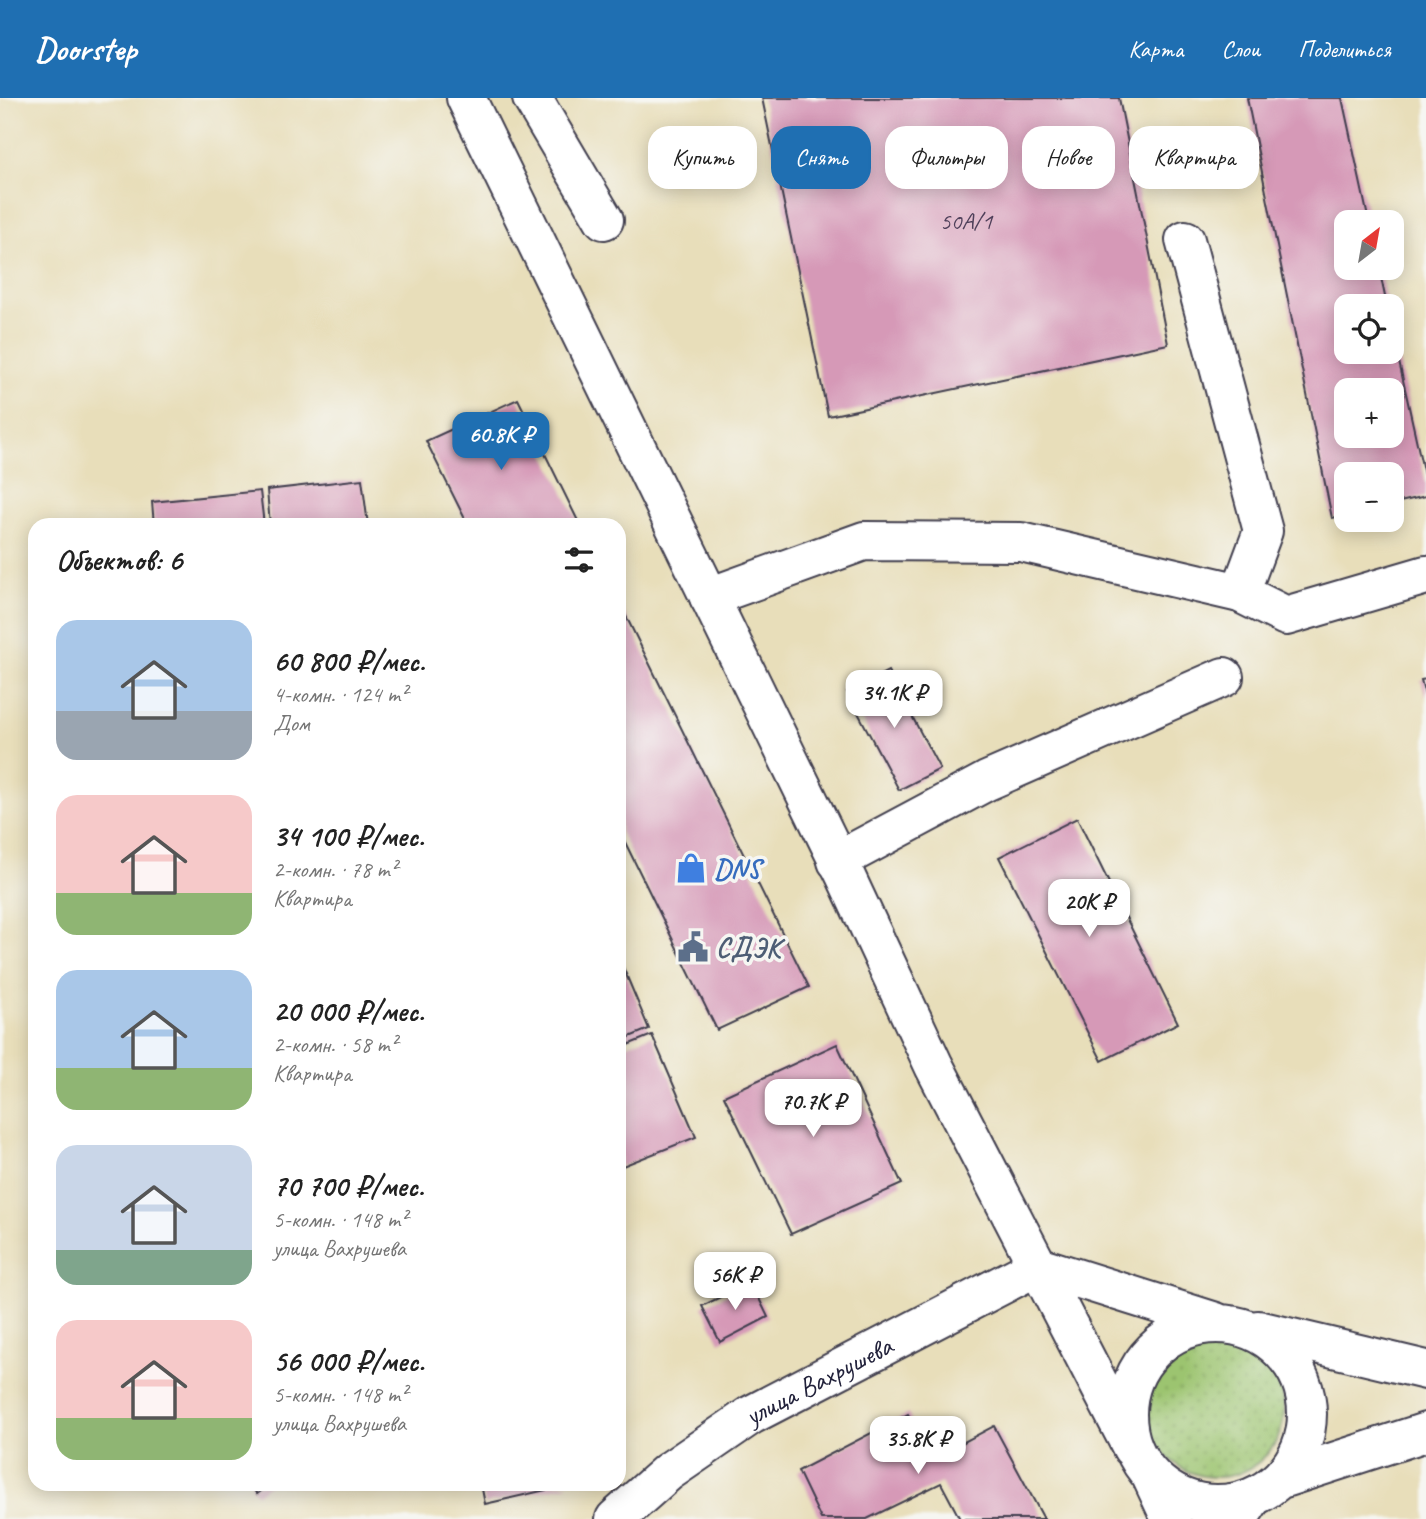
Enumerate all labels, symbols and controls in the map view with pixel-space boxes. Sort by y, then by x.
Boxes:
text: Doorstep [35,28,136,70]
text: Карта [1129,34,1183,64]
text: Слои [1221,34,1260,64]
text: Поделиться [1298,34,1391,64]
chip: Купить [648,126,757,189]
chip: Снять [771,126,871,189]
chip: Фильтры [885,126,1008,189]
chip: Новое [1022,126,1115,189]
chip: Квартира [1129,126,1259,189]
house number: 50А/1 [940,206,993,236]
north arrow [1334,210,1404,280]
map controls [1334,210,1404,532]
button: locate [1334,294,1404,364]
button: + [1334,378,1404,448]
pin: 60.8K ₽ [436,412,566,472]
text: 60.8K ₽ [468,420,534,449]
button: − [1334,462,1404,532]
text: Объектов: 6 [56,541,182,579]
icon: filters [560,541,598,579]
text: 60 800 ₽/мес. [273,642,425,680]
icon: home [112,648,196,732]
pin: 34.1K ₽ [829,670,959,730]
text: 34.1K ₽ [862,678,926,707]
text: 4-комн. · 124 m² [273,680,407,709]
text: Дом [273,709,310,738]
text: 34 100 ₽/мес. [273,817,424,855]
icon: home [112,823,196,907]
shop icon: DNS [674,851,708,885]
place label: DNS [714,851,766,886]
text: 2-комн. · 78 m² [273,855,397,884]
pin: 20K ₽ [1040,880,1138,939]
text: Квартира [273,884,351,913]
text: 20K ₽ [1064,887,1114,916]
public building icon: СДЭК [676,930,710,964]
place label: СДЭК [716,930,786,965]
text: 20 000 ₽/мес. [273,992,424,1030]
icon: home [112,998,196,1082]
text: 2-комн. · 58 m² [273,1030,397,1059]
text: Квартира [273,1059,351,1088]
pin: 70.7K ₽ [748,1080,878,1139]
text: 70.7K ₽ [781,1087,845,1116]
text: 70 700 ₽/мес. [273,1167,424,1205]
icon: home [112,1173,196,1257]
text: 5-комн. · 148 m² [273,1205,407,1234]
text: улица Вахрушева [273,1234,406,1263]
pin: 56K ₽ [686,1252,784,1312]
text: 56K ₽ [710,1260,760,1289]
street label: улица Вахрушева [735,1327,900,1434]
text: 56 000 ₽/мес. [273,1342,424,1380]
icon: home [112,1348,196,1432]
text: 5-комн. · 148 m² [273,1380,407,1409]
text: улица Вахрушева [273,1409,406,1438]
pin: 35.8K ₽ [853,1416,983,1476]
text: 35.8K ₽ [886,1424,950,1453]

